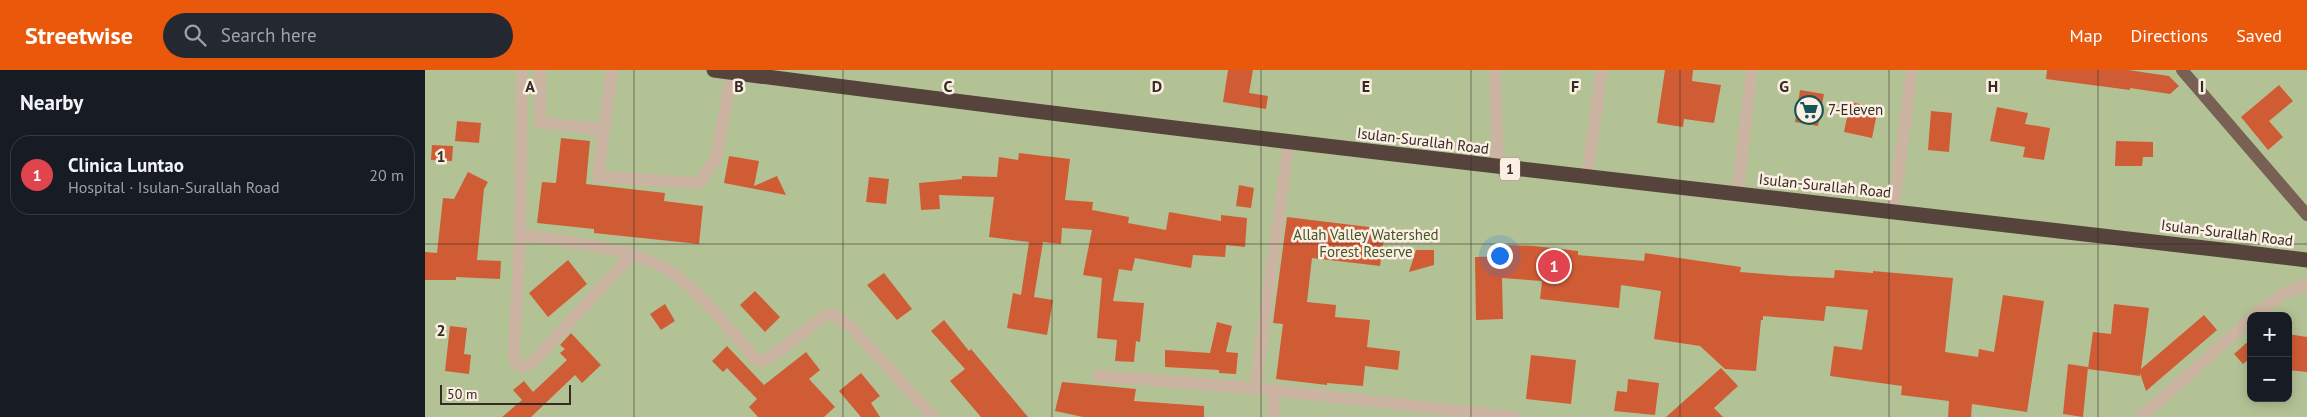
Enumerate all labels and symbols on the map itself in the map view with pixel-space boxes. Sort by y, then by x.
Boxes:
text: A [525,76,535,96]
text: B [734,76,744,96]
text: C [944,76,953,96]
text: D [1152,76,1162,96]
text: E [1362,76,1370,96]
text: F [1571,76,1579,96]
text: G [1779,76,1789,96]
text: H [1988,76,1998,96]
text: I [2200,76,2204,96]
supermarket icon: 7-Eleven [1794,95,1824,125]
place label: 7-Eleven [1828,100,1883,119]
street label: Isulan-Surallah Road [1356,123,1490,158]
text: 1 [436,146,446,166]
road number: 1 [1500,158,1520,180]
street label: Isulan-Surallah Road [1758,169,1892,202]
street label: Isulan-Surallah Road [2160,215,2294,250]
park label: Allah Valley Watershed Forest Reserve [1293,225,1439,261]
your location [1487,243,1513,269]
pin: 1 [1538,247,1570,285]
text: 2 [436,320,446,340]
scale bar [440,382,571,405]

